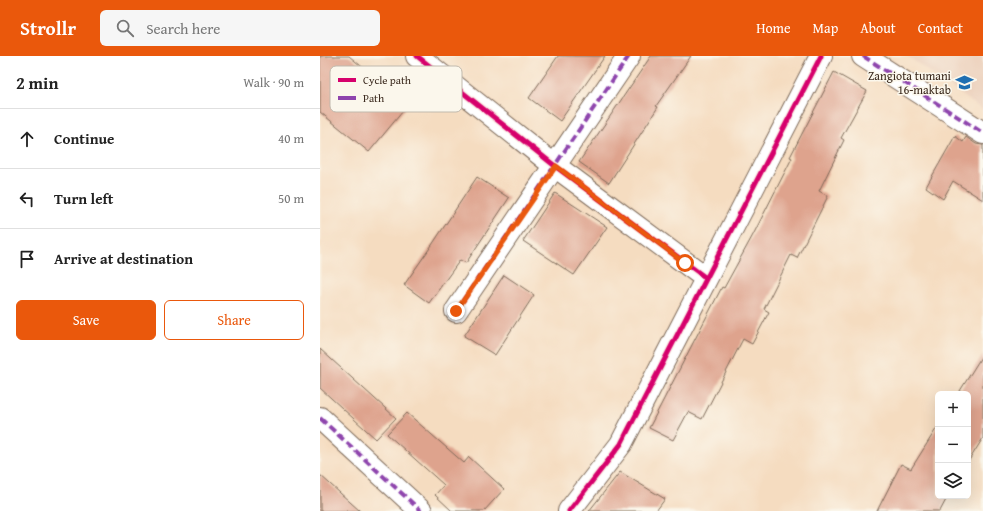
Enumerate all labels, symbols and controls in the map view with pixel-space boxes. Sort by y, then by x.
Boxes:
search box [100,10,380,46]
text: Strollr [20,14,76,42]
icon: search [114,17,136,39]
text: Search here [146,18,220,39]
text: Home [756,18,791,38]
text: Map [813,18,838,38]
text: About [860,18,896,38]
text: Contact [918,18,963,38]
legend [330,66,462,112]
place label: Zangiota tumani 16-maktab [868,67,952,98]
text: 2 min [16,70,58,95]
text: Cycle path [363,72,412,88]
text: Walk · 90 m [243,73,304,92]
school or university icon: Zangiota tumani 16-maktab [954,73,974,93]
text: Path [363,90,385,106]
icon: ahead [16,128,38,150]
text: Continue [54,128,115,149]
text: 40 m [278,129,304,148]
icon: left [16,188,38,210]
text: Turn left [54,188,113,209]
text: 50 m [278,189,304,208]
icon: arrive [16,248,38,270]
text: Arrive at destination [54,248,193,269]
route start [676,254,694,272]
button: Save [16,300,156,340]
button: Share [164,300,304,340]
route end [447,302,465,320]
map controls [935,391,971,499]
button: + [935,391,971,427]
button: − [935,427,971,463]
button: layers [935,463,971,499]

